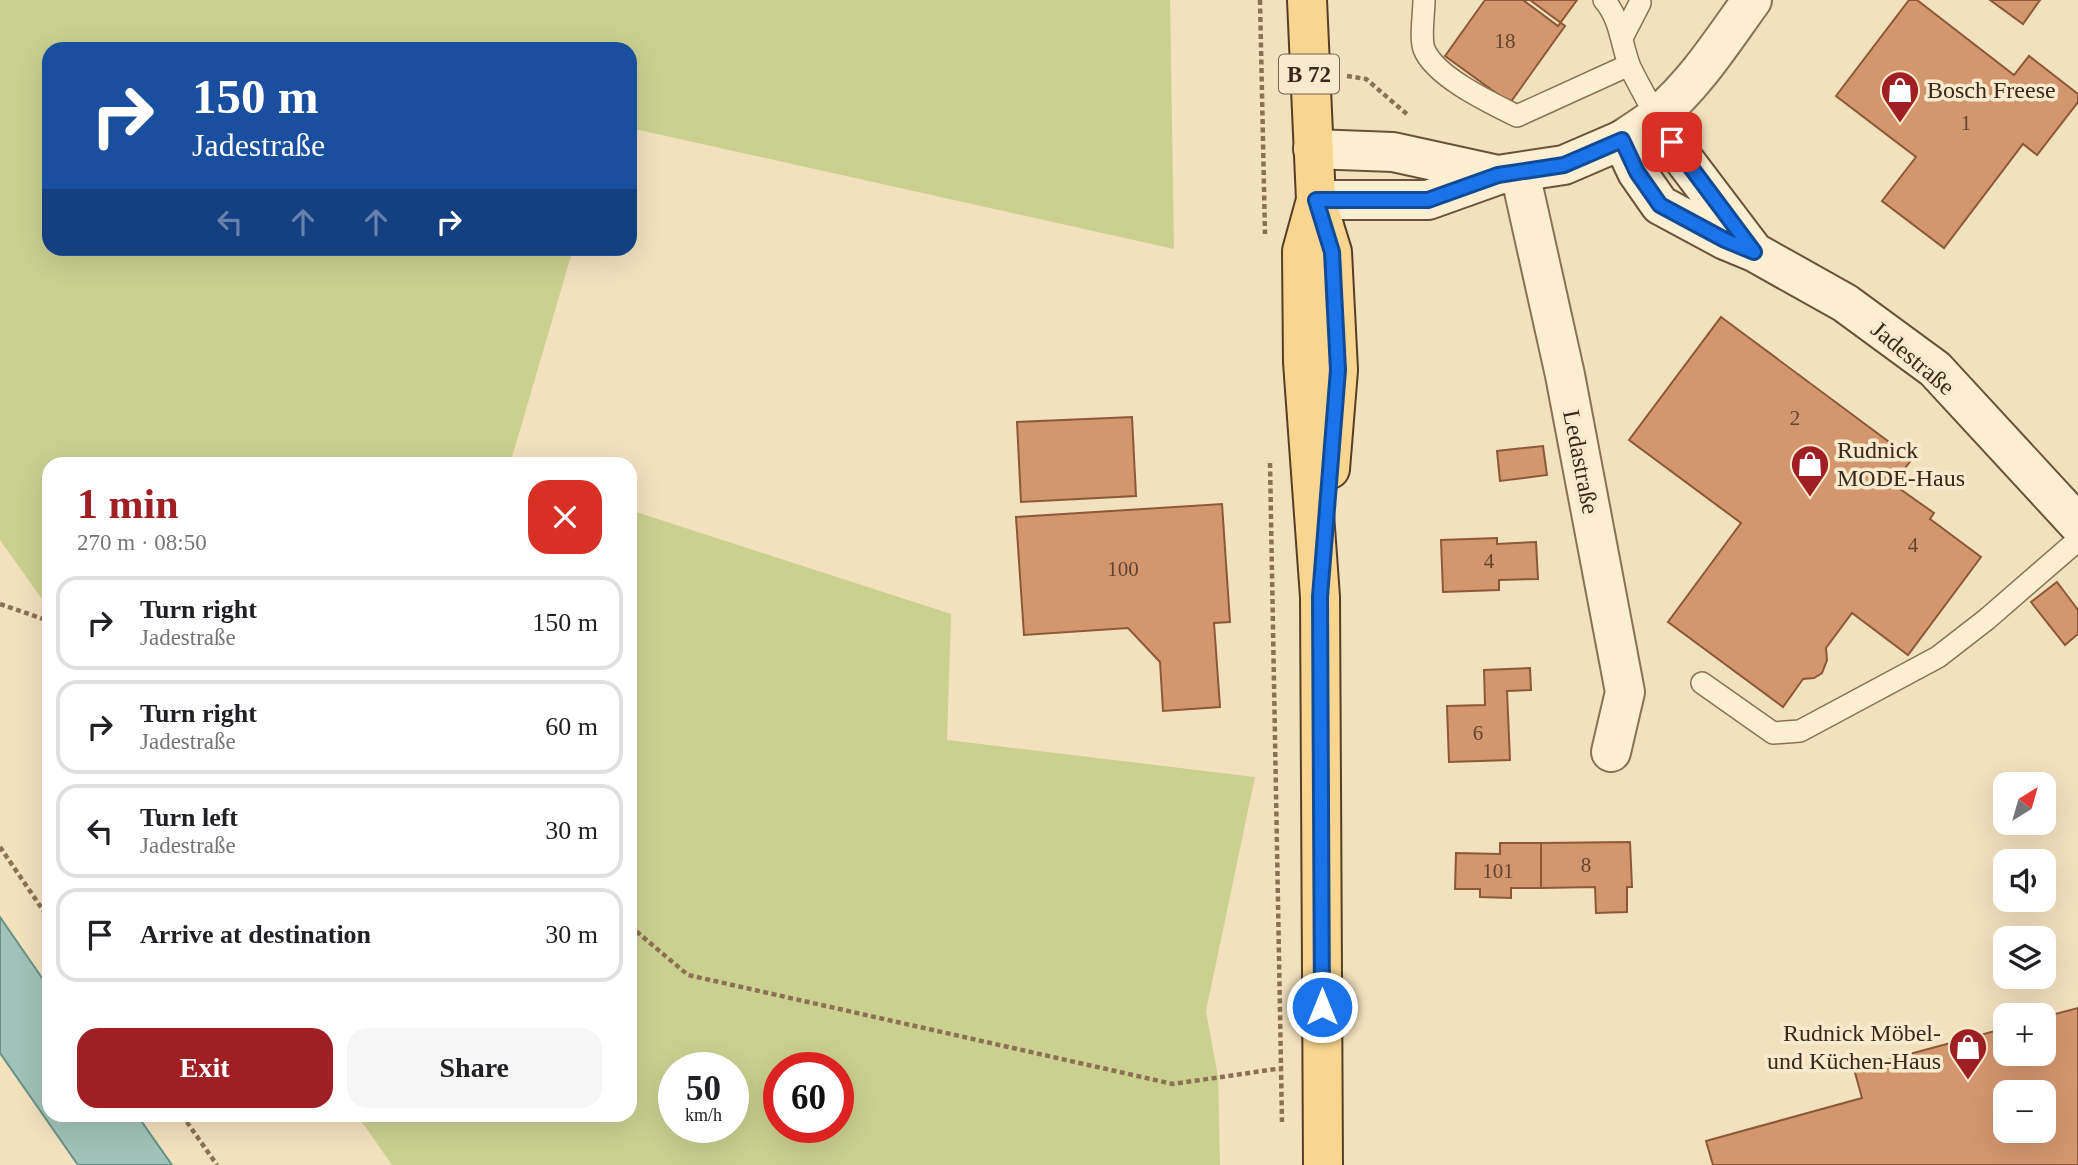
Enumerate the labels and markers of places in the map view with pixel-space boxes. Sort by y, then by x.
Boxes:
shop icon: Bosch Freese [1879,69,1921,124]
place label: Bosch Freese [1927,77,2056,103]
pin [1642,112,1702,172]
place label: Rudnick MODE-Haus [1837,437,1965,491]
shop icon: Rudnick MODE-Haus [1789,443,1831,498]
place label: Rudnick Möbel- und Küchen-Haus [1767,1020,1941,1074]
shop icon: Rudnick Möbel- und Küchen-Haus [1947,1026,1989,1081]

